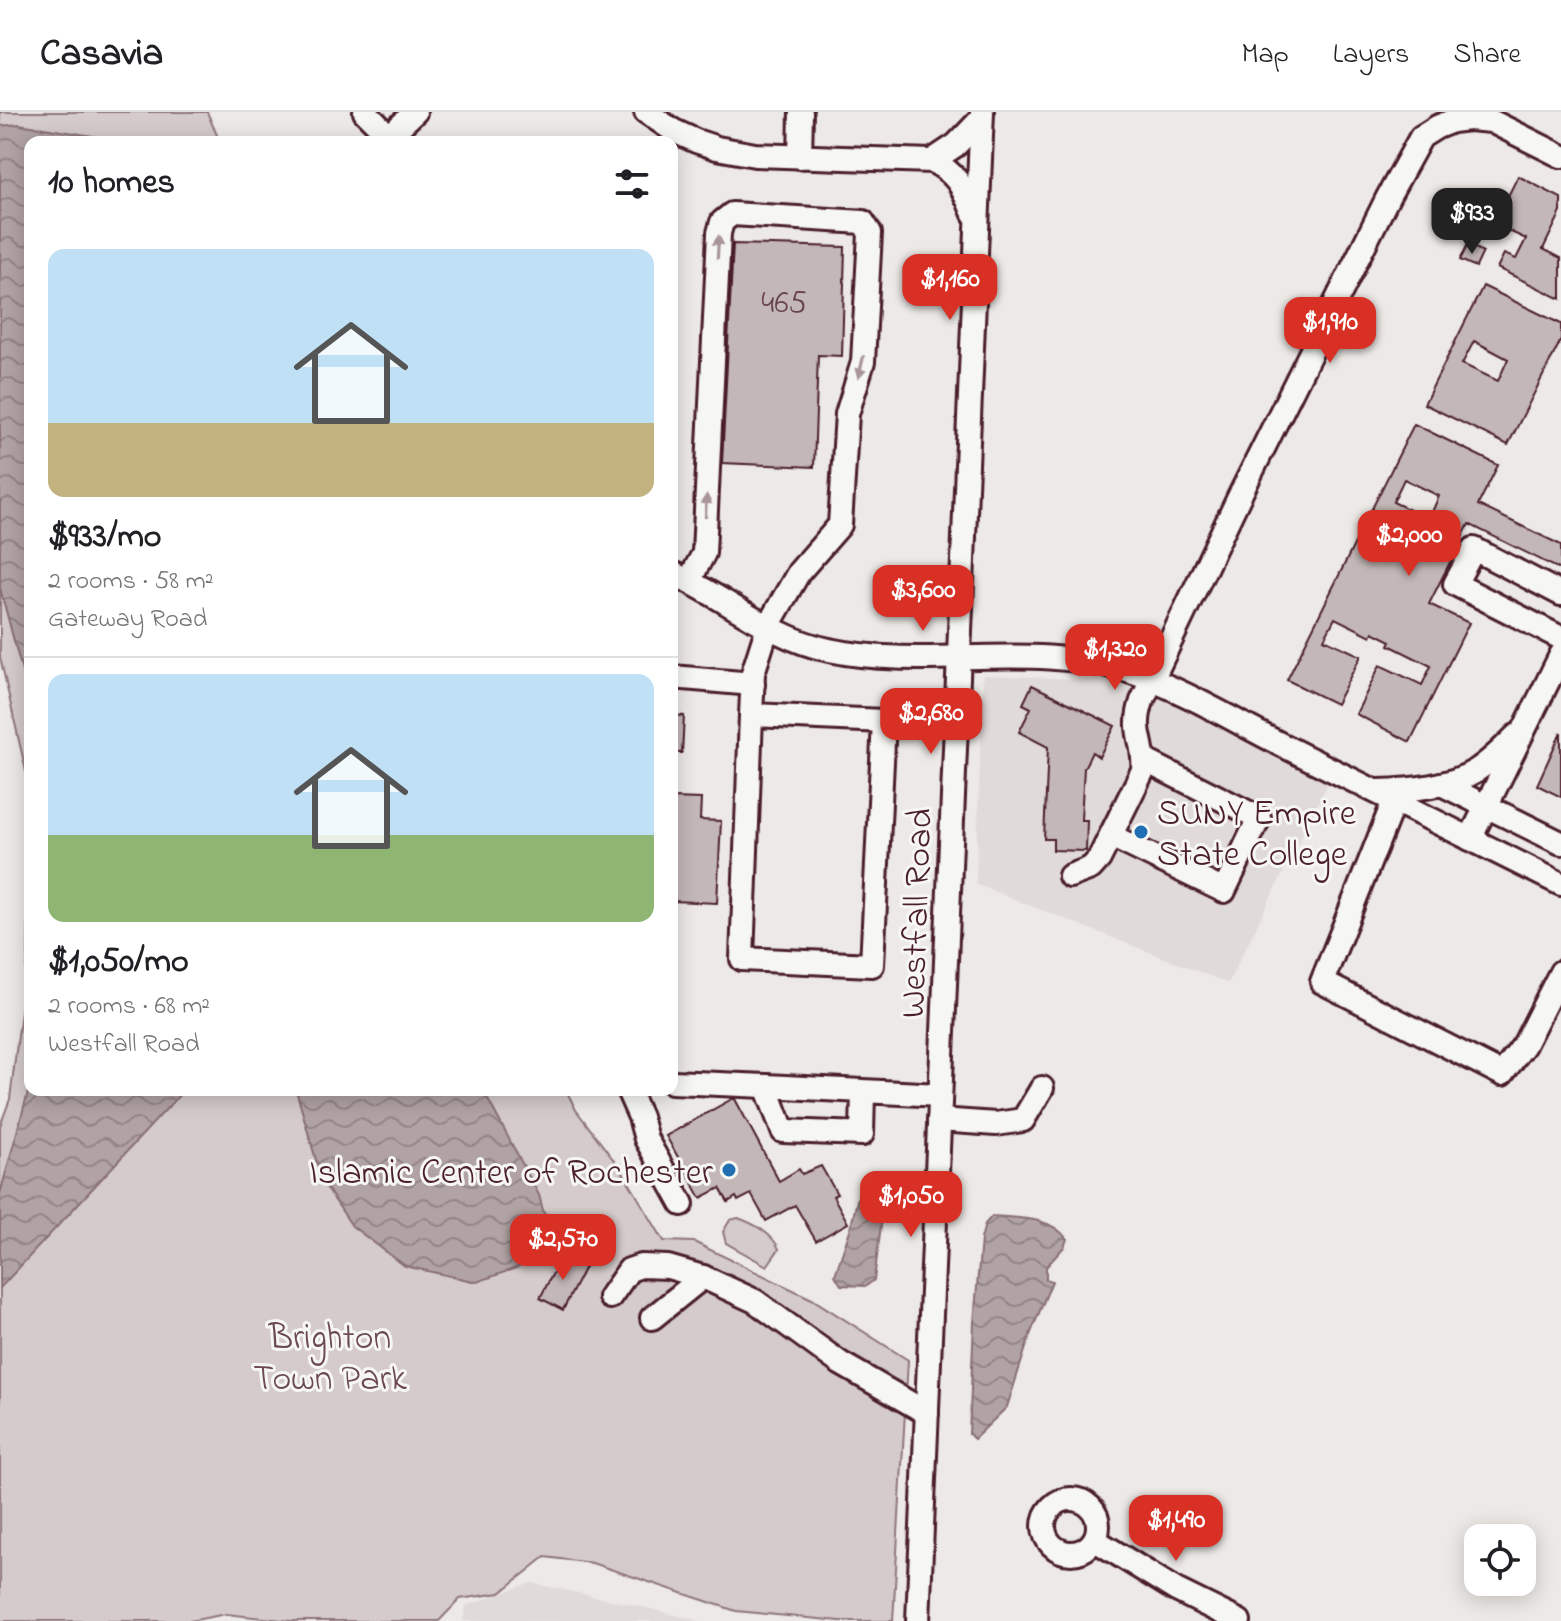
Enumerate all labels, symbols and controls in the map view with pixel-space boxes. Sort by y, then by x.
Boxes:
text: Casavia [40,27,163,83]
text: Map [1241,35,1289,76]
text: Layers [1333,35,1409,76]
text: Share [1453,35,1521,76]
text: 10 homes [48,159,175,209]
icon: filters [610,162,654,206]
pin: $933 [1425,188,1519,256]
text: $933 [1449,195,1495,233]
one-way arrow [712,234,725,259]
pin: $1,160 [885,254,1015,322]
text: $1,160 [920,261,980,299]
house number: 465 [761,281,807,328]
pin: $1,910 [1265,297,1395,365]
icon: home [279,301,423,445]
text: $1,910 [1302,304,1358,342]
one-way arrow [854,354,867,379]
one-way arrow [700,493,713,518]
pin: $2,000 [1344,510,1474,578]
text: $933/mo [48,513,162,563]
text: $2,000 [1376,517,1442,555]
text: 2 rooms · 58 m² [48,563,214,601]
pin: $3,600 [858,565,988,633]
text: $3,600 [891,572,955,610]
text: Gateway Road [48,601,207,639]
pin: $1,320 [1050,624,1180,692]
text: $1,320 [1083,631,1147,669]
pin: $2,680 [866,688,996,756]
text: $2,680 [898,695,964,733]
icon: home [279,726,423,870]
place label: SUNY Empire State College [1157,789,1357,883]
street label: Westfall Road [888,807,949,1019]
marker: SUNY Empire State College [1132,823,1150,841]
text: $1,050/mo [48,938,189,988]
text: 2 rooms · 68 m² [48,988,210,1026]
text: Westfall Road [48,1026,200,1064]
place label: Islamic Center of Rochester [309,1148,714,1201]
marker: Islamic Center of Rochester [720,1161,738,1179]
pin: $1,050 [846,1171,976,1239]
text: $1,050 [878,1178,944,1216]
pin: $2,570 [498,1214,628,1282]
text: $2,570 [528,1221,598,1259]
park label: Brighton Town Park [253,1313,407,1407]
pin: $1,490 [1111,1495,1241,1563]
text: $1,490 [1147,1502,1205,1540]
map controls [1464,1524,1536,1596]
button: locate [1464,1524,1536,1596]

